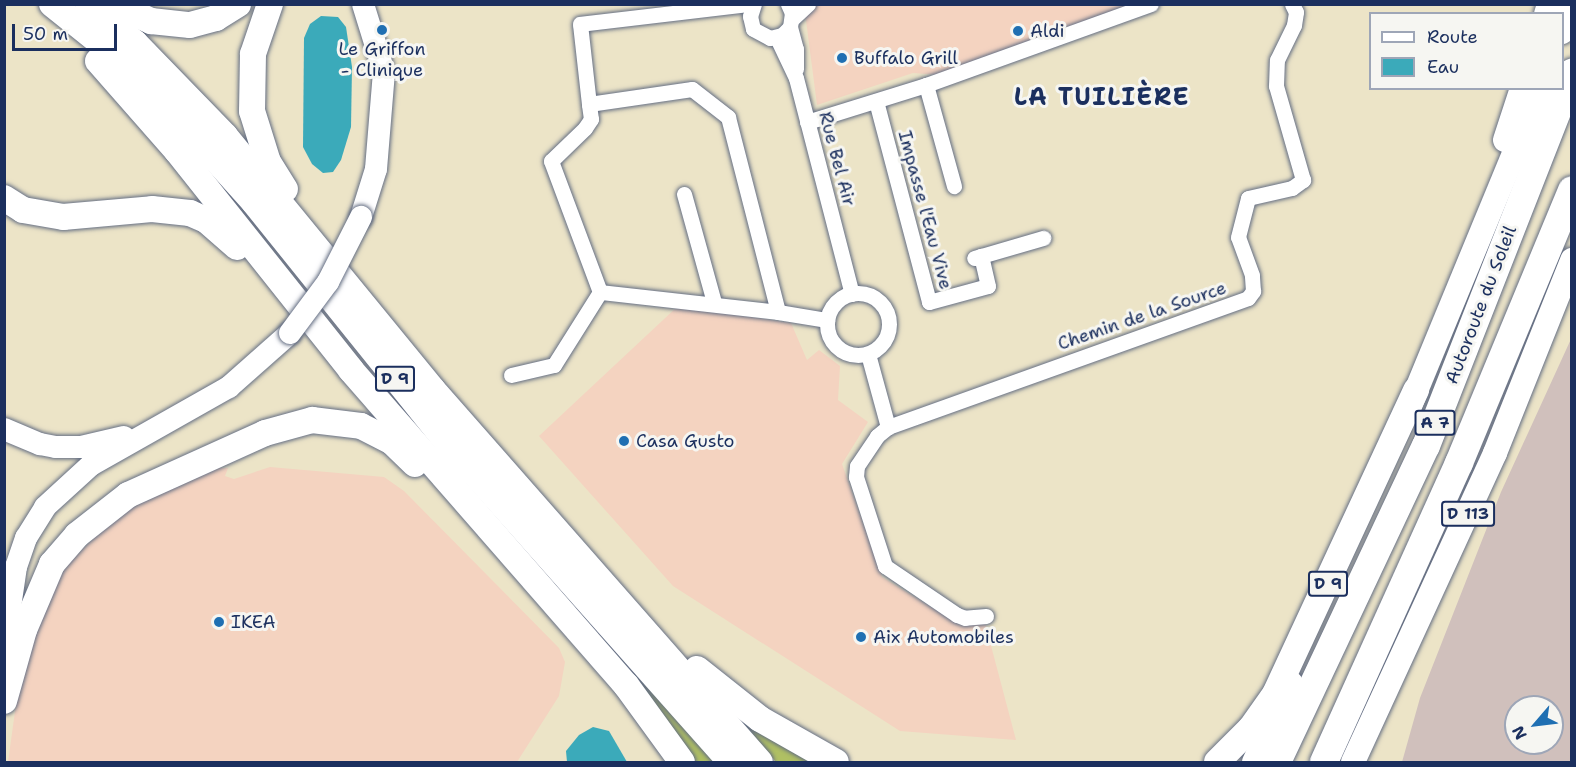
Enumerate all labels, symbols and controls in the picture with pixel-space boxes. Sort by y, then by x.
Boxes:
scale bar [15,12,120,50]
legend [1369,12,1564,90]
place label: Aldi [1030,20,1065,42]
text: 50 m [23,22,68,46]
marker: Le Griffon - Clinique [375,23,389,37]
marker: Aldi [1011,24,1025,38]
text: Route [1427,25,1478,49]
place label: Le Griffon - Clinique [339,39,425,82]
place label: Buffalo Grill [854,47,958,69]
marker: Buffalo Grill [835,51,849,65]
text: Eau [1427,55,1459,79]
district label: LA TUILIÈRE [1014,84,1190,112]
street label: Rue Bel Air [814,109,860,209]
street label: Impasse l'Eau Vive [893,128,957,292]
street label: Autoroute du Soleil [1441,223,1521,387]
street label: Chemin de la Source [1055,277,1229,355]
road number: D 9 [374,366,416,392]
road number: A 7 [1414,410,1456,436]
place label: Casa Gusto [636,430,735,452]
marker: Casa Gusto [617,434,631,448]
road number: D 113 [1441,501,1495,527]
road number: D 9 [1307,571,1349,597]
place label: IKEA [231,611,276,633]
marker: IKEA [212,615,226,629]
place label: Aix Automobiles [873,626,1014,648]
marker: Aix Automobiles [854,630,868,644]
north arrow [1504,695,1564,755]
text: N [1507,722,1532,743]

